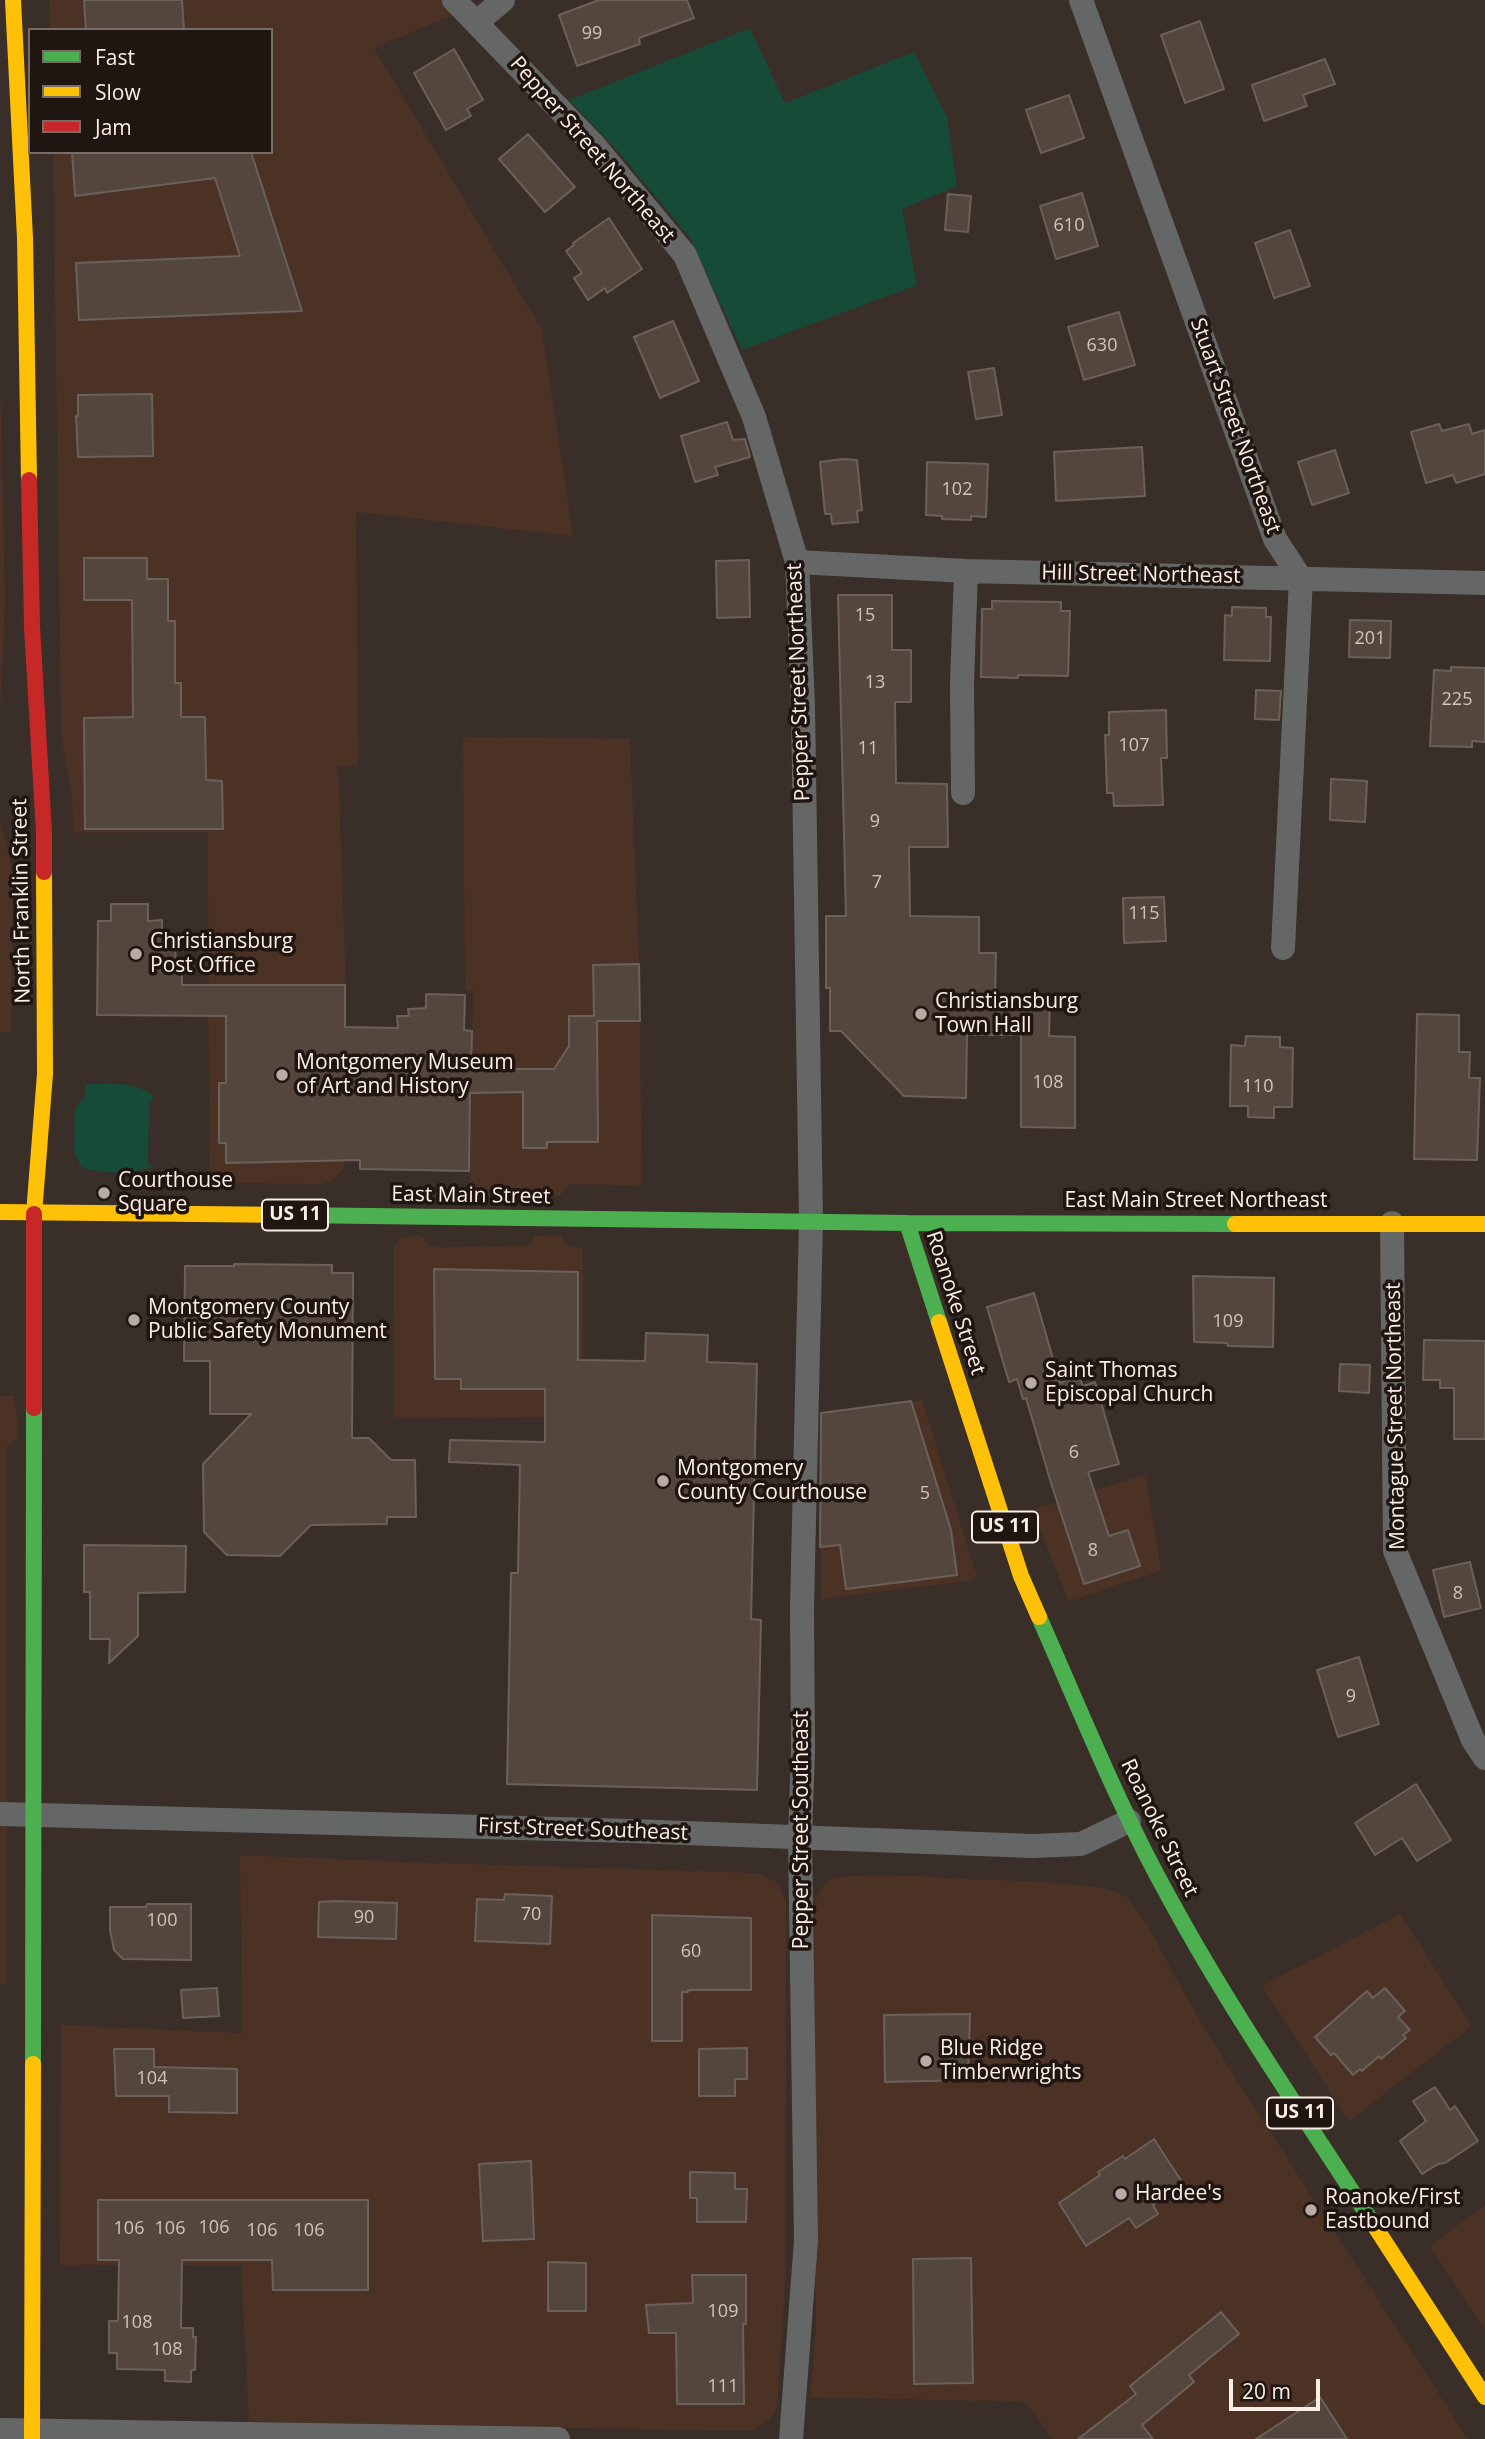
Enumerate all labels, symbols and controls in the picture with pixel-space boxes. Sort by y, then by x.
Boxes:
house number: 99 [582,23,602,45]
legend [28,28,273,154]
text: Fast [95,43,135,71]
street label: Pepper Street Northeast [504,52,680,248]
text: Slow [95,78,141,106]
text: Jam [95,113,132,141]
house number: 610 [1054,215,1084,237]
street label: Stuart Street Northeast [1184,315,1286,537]
house number: 630 [1087,335,1117,357]
house number: 102 [942,479,972,501]
street label: Hill Street Northeast [1041,561,1241,589]
street label: Pepper Street Northeast [782,562,816,802]
house number: 15 [855,605,875,627]
house number: 201 [1355,628,1385,650]
house number: 13 [865,672,885,694]
house number: 225 [1442,689,1472,711]
house number: 107 [1119,735,1149,757]
house number: 11 [858,738,878,760]
street label: North Franklin Street [8,798,36,1004]
house number: 9 [870,811,880,833]
house number: 7 [872,872,882,894]
house number: 115 [1129,903,1159,925]
place label: Christiansburg Post Office [150,929,293,979]
marker: Christiansburg Post Office [128,946,144,962]
place label: Christiansburg Town Hall [935,989,1078,1039]
marker: Christiansburg Town Hall [913,1006,929,1022]
place label: Montgomery Museum of Art and History [296,1050,514,1100]
marker: Montgomery Museum of Art and History [274,1067,290,1083]
house number: 108 [1033,1072,1063,1094]
house number: 110 [1243,1076,1273,1098]
place label: Courthouse Square [118,1168,233,1218]
street label: East Main Street [391,1182,551,1210]
marker: Courthouse Square [96,1185,112,1201]
street label: East Main Street Northeast [1065,1188,1327,1214]
road number: US 11 [262,1200,328,1231]
street label: Roanoke Street [920,1228,990,1378]
street label: Montague Street Northeast [1381,1282,1411,1550]
place label: Montgomery County Public Safety Monument [148,1295,387,1345]
house number: 109 [1213,1311,1243,1333]
marker: Montgomery County Public Safety Monument [126,1312,142,1328]
place label: Saint Thomas Episcopal Church [1045,1358,1213,1408]
marker: Saint Thomas Episcopal Church [1023,1375,1039,1391]
house number: 6 [1069,1442,1079,1464]
place label: Montgomery County Courthouse [677,1456,867,1506]
marker: Montgomery County Courthouse [655,1473,671,1489]
house number: 5 [920,1483,930,1505]
road number: US 11 [972,1512,1038,1542]
house number: 8 [1088,1540,1098,1562]
house number: 8 [1453,1583,1463,1605]
house number: 9 [1346,1686,1356,1708]
street label: Pepper Street Southeast [789,1711,815,1949]
street label: Roanoke Street [1115,1755,1203,1901]
street label: First Street Southeast [478,1814,688,1846]
house number: 70 [521,1904,541,1926]
house number: 90 [354,1907,374,1929]
house number: 100 [147,1910,177,1932]
house number: 60 [681,1941,701,1963]
place label: Blue Ridge Timberwrights [940,2036,1081,2086]
marker: Blue Ridge Timberwrights [918,2053,934,2069]
house number: 104 [137,2068,167,2090]
road number: US 11 [1267,2098,1333,2128]
place label: Hardee's [1135,2181,1222,2207]
place label: Roanoke/First Eastbound [1325,2185,1461,2235]
marker: Hardee's [1113,2186,1129,2202]
marker: Roanoke/First Eastbound [1303,2202,1319,2218]
house number: 106 [199,2217,229,2239]
house number: 106 [114,2218,144,2240]
house number: 106 [155,2218,185,2240]
house number: 106 [247,2220,277,2242]
house number: 106 [294,2220,324,2242]
house number: 109 [708,2301,738,2323]
house number: 108 [122,2312,152,2334]
house number: 108 [152,2339,182,2361]
scale bar [1233,2366,1324,2410]
house number: 111 [708,2376,738,2398]
text: 20 m [1242,2377,1291,2405]

